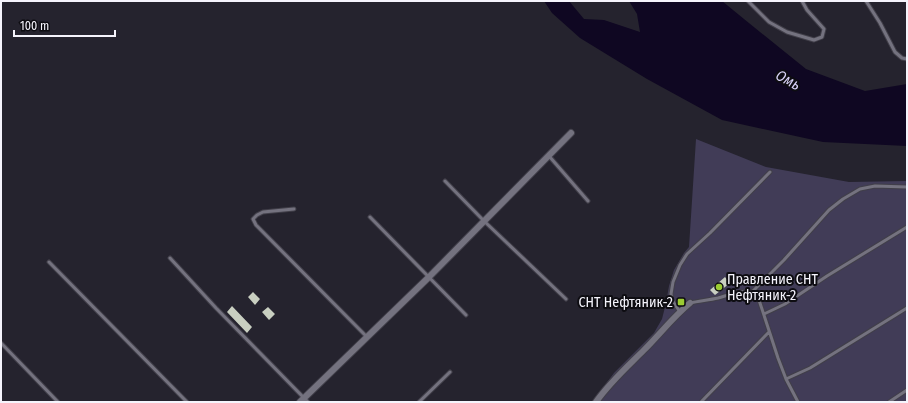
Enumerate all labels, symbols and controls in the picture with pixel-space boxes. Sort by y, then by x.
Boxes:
scale bar [14,12,115,38]
text: 100 m [20,19,49,33]
water label: Омь [773,66,804,94]
place label: Правление СНТ Нефтяник-2 [727,271,818,304]
marker: Правление СНТ Нефтяник-2 [714,282,724,292]
place label: СНТ Нефтяник-2 [578,294,673,311]
marker: СНТ Нефтяник-2 [676,297,686,307]

